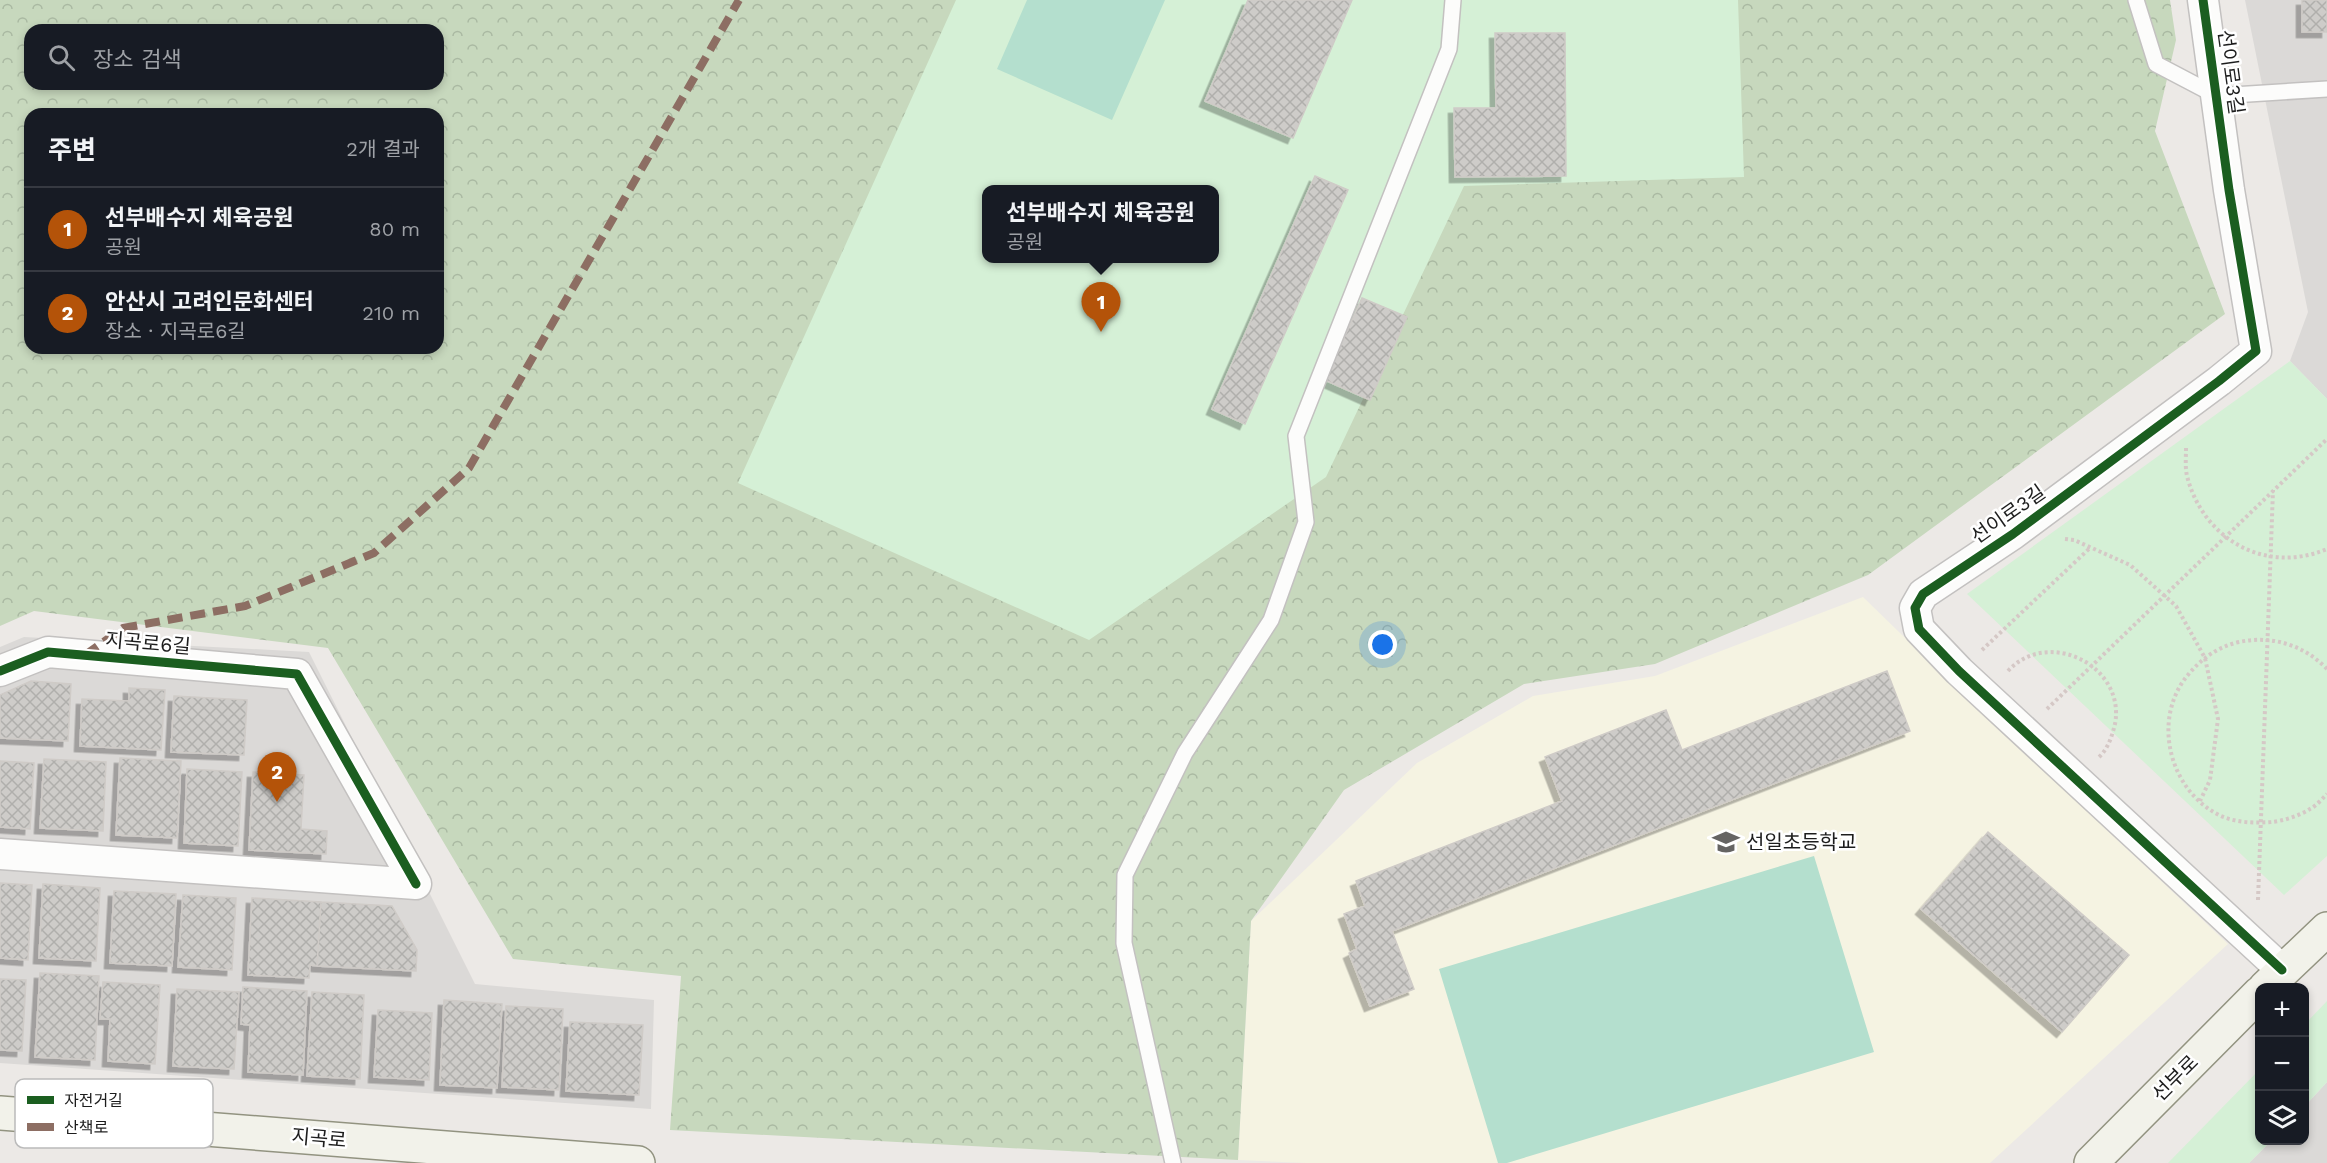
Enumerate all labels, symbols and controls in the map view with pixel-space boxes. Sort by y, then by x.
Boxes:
search box [24,24,444,90]
street label: 선이로3길 [2213,28,2249,116]
icon: search [45,41,78,74]
text: 장소 검색 [93,47,181,72]
text: 주변 [48,135,96,165]
text: 2개 결과 [346,137,420,161]
popup [982,185,1219,263]
text: 선부배수지 체육공원 [1006,200,1195,225]
text: 선부배수지 체육공원 [105,205,293,230]
text: 1 [63,217,72,241]
text: 80 m [369,217,420,241]
text: 공원 [1006,230,1043,254]
text: 공원 [105,235,142,259]
pin: 1 [1082,282,1120,332]
text: 안산시 고려인문화센터 [105,289,314,314]
text: 2 [62,301,73,325]
text: 210 m [362,301,420,325]
text: 장소 · 지곡로6길 [105,319,246,343]
street label: 선이로3길 [1966,480,2050,548]
street label: 지곡로6길 [104,627,192,659]
your location [1368,630,1397,659]
pin: 2 [258,752,296,802]
school or university icon: 선일초등학교 [1711,827,1741,857]
place label: 선일초등학교 [1746,830,1856,854]
map controls [2255,983,2309,1145]
button: + [2255,983,2309,1037]
button: − [2255,1037,2309,1091]
street label: 선부로 [2147,1050,2203,1106]
legend [15,1079,213,1148]
text: 자전거길 [64,1091,123,1110]
button: layers [2255,1091,2309,1145]
text: 산책로 [64,1118,108,1137]
street label: 지곡로 [290,1124,348,1152]

